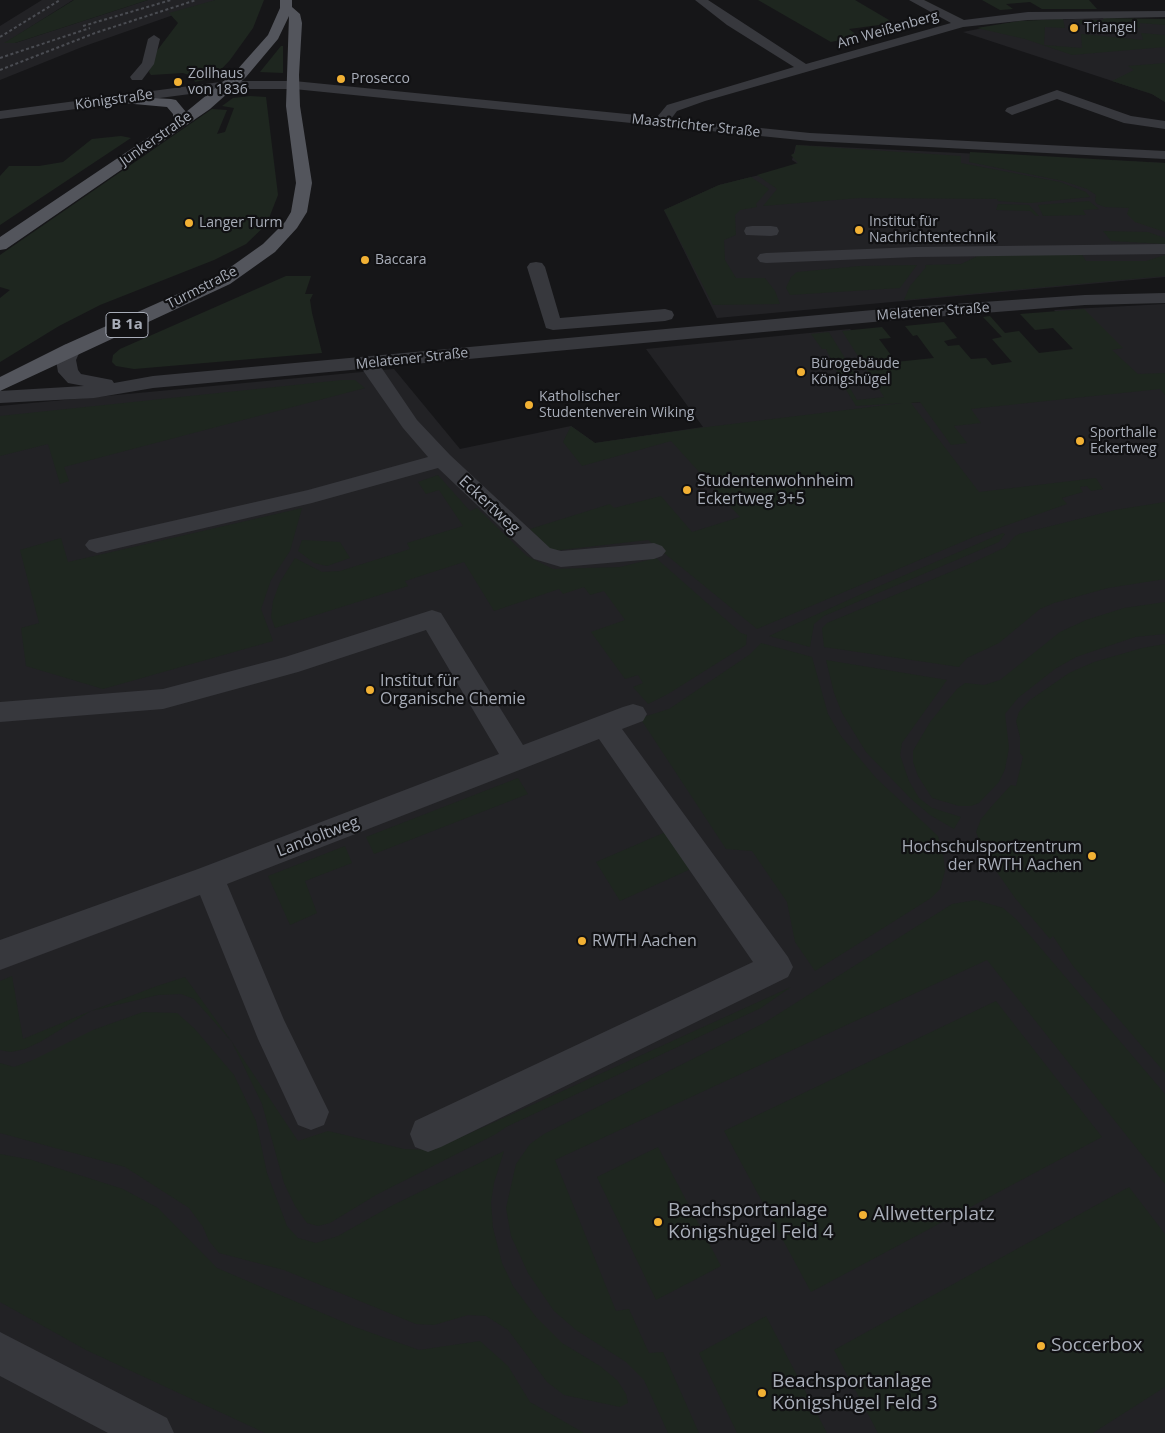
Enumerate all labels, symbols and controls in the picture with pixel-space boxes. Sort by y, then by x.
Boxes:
street label: Am Weißenberg [835,7,941,53]
place label: Triangel [1084,20,1136,36]
marker: Triangel [1068,22,1080,34]
place label: Zollhaus von 1836 [188,66,248,98]
place label: Prosecco [351,71,410,87]
marker: Prosecco [335,73,347,85]
marker: Zollhaus von 1836 [172,76,184,88]
street label: Königstraße [74,86,154,114]
street label: Junkerstraße [117,108,195,170]
street label: Maastrichter Straße [631,111,761,141]
place label: Institut für Nachrichtentechnik [869,214,996,246]
place label: Langer Turm [199,215,282,231]
marker: Langer Turm [183,217,195,229]
marker: Institut für Nachrichtentechnik [853,224,865,236]
place label: Baccara [375,252,427,268]
marker: Baccara [359,254,371,266]
street label: Turmstraße [164,263,240,313]
street label: Melatener Straße [876,300,990,324]
road number: B 1a [106,312,148,338]
street label: Melatener Straße [355,345,469,373]
place label: Bürogebäude Königshügel [811,356,900,388]
marker: Bürogebäude Königshügel [795,366,807,378]
place label: Katholischer Studentenverein Wiking [539,389,694,422]
marker: Katholischer Studentenverein Wiking [523,399,535,411]
place label: Sporthalle Eckertweg [1090,425,1157,458]
marker: Sporthalle Eckertweg [1074,435,1086,447]
place label: Studentenwohnheim Eckertweg 3+5 [697,471,854,509]
street label: Eckertweg [455,472,523,538]
marker: Studentenwohnheim Eckertweg 3+5 [681,484,693,496]
place label: Institut für Organische Chemie [380,671,525,709]
marker: Institut für Organische Chemie [364,684,376,696]
street label: Landoltweg [274,813,362,861]
place label: Hochschulsportzentrum der RWTH Aachen [902,837,1082,875]
marker: Hochschulsportzentrum der RWTH Aachen [1086,850,1098,862]
place label: RWTH Aachen [592,931,697,951]
marker: RWTH Aachen [576,935,588,947]
place label: Beachsportanlage Königshügel Feld 4 [668,1200,834,1244]
place label: Allwetterplatz [873,1204,995,1226]
marker: Allwetterplatz [857,1209,869,1221]
marker: Beachsportanlage Königshügel Feld 4 [652,1216,664,1228]
place label: Soccerbox [1051,1335,1142,1357]
marker: Soccerbox [1035,1340,1047,1352]
place label: Beachsportanlage Königshügel Feld 3 [772,1371,938,1415]
marker: Beachsportanlage Königshügel Feld 3 [756,1387,768,1399]

